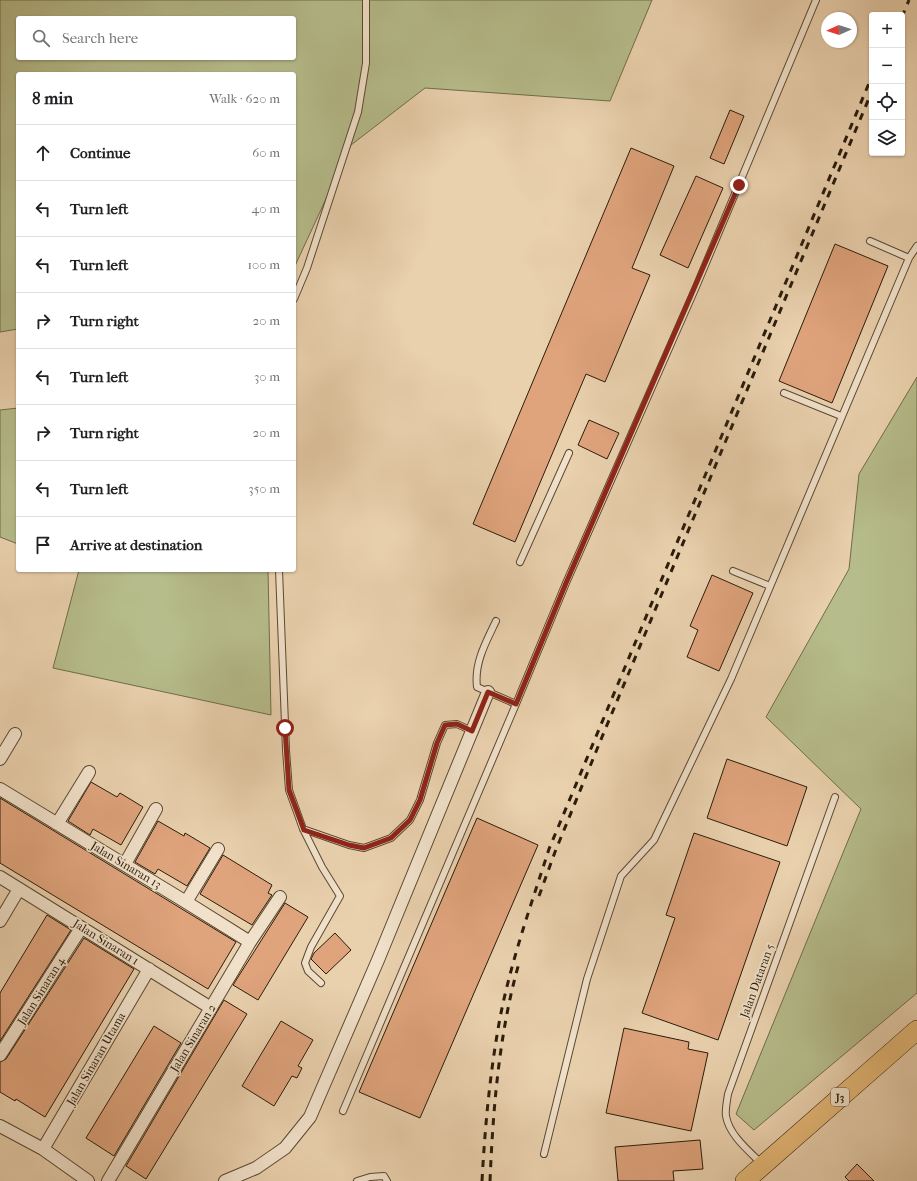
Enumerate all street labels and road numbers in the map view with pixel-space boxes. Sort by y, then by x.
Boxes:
street label: Jalan Sinaran 13 [87,838,164,892]
street label: Jalan Sinaran 1 [70,916,141,968]
street label: Jalan Dataran 5 [737,942,777,1021]
street label: Jalan Sinaran 4 [14,954,68,1029]
street label: Jalan Sinaran 2 [167,1001,219,1075]
street label: Jalan Sinaran Utama [63,1010,129,1109]
road number: J3 [831,1088,849,1106]

